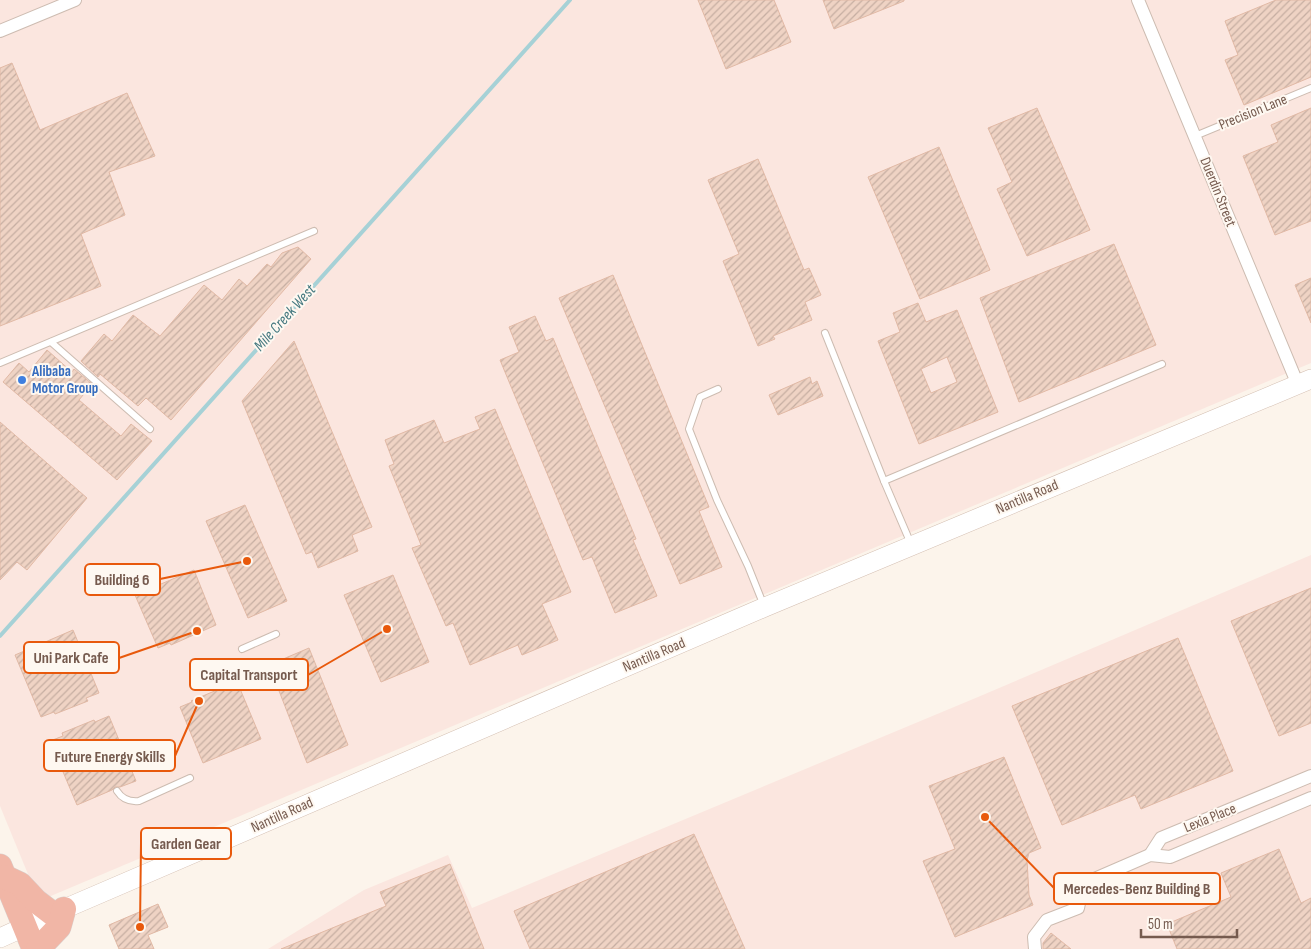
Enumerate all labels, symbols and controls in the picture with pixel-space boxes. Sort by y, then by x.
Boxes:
street label: Precision Lane [1216,90,1290,134]
street label: Duerdin Street [1195,154,1241,230]
water label: Mile Creek West [250,280,321,355]
place label: Alibaba Motor Group [31,362,98,398]
marker: Alibaba Motor Group [16,374,28,386]
street label: Nantilla Road [993,475,1061,519]
callout: Building 6 [85,564,160,595]
text: Building 6 [94,571,150,590]
street label: Nantilla Road [620,633,688,677]
callout: Uni Park Cafe [24,642,119,673]
text: Uni Park Cafe [33,649,109,668]
callout: Capital Transport [190,659,308,690]
text: Capital Transport [200,666,298,685]
callout: Future Energy Skills [44,740,175,771]
text: Future Energy Skills [55,748,165,767]
street label: Nantilla Road [248,793,316,837]
street label: Lexia Place [1181,799,1239,837]
callout: Garden Gear [141,828,231,859]
text: Garden Gear [151,835,221,854]
callout: Mercedes-Benz Building B [1054,873,1220,904]
text: Mercedes-Benz Building B [1064,880,1211,899]
scale bar [1141,906,1237,938]
text: 50 m [1148,915,1173,934]

